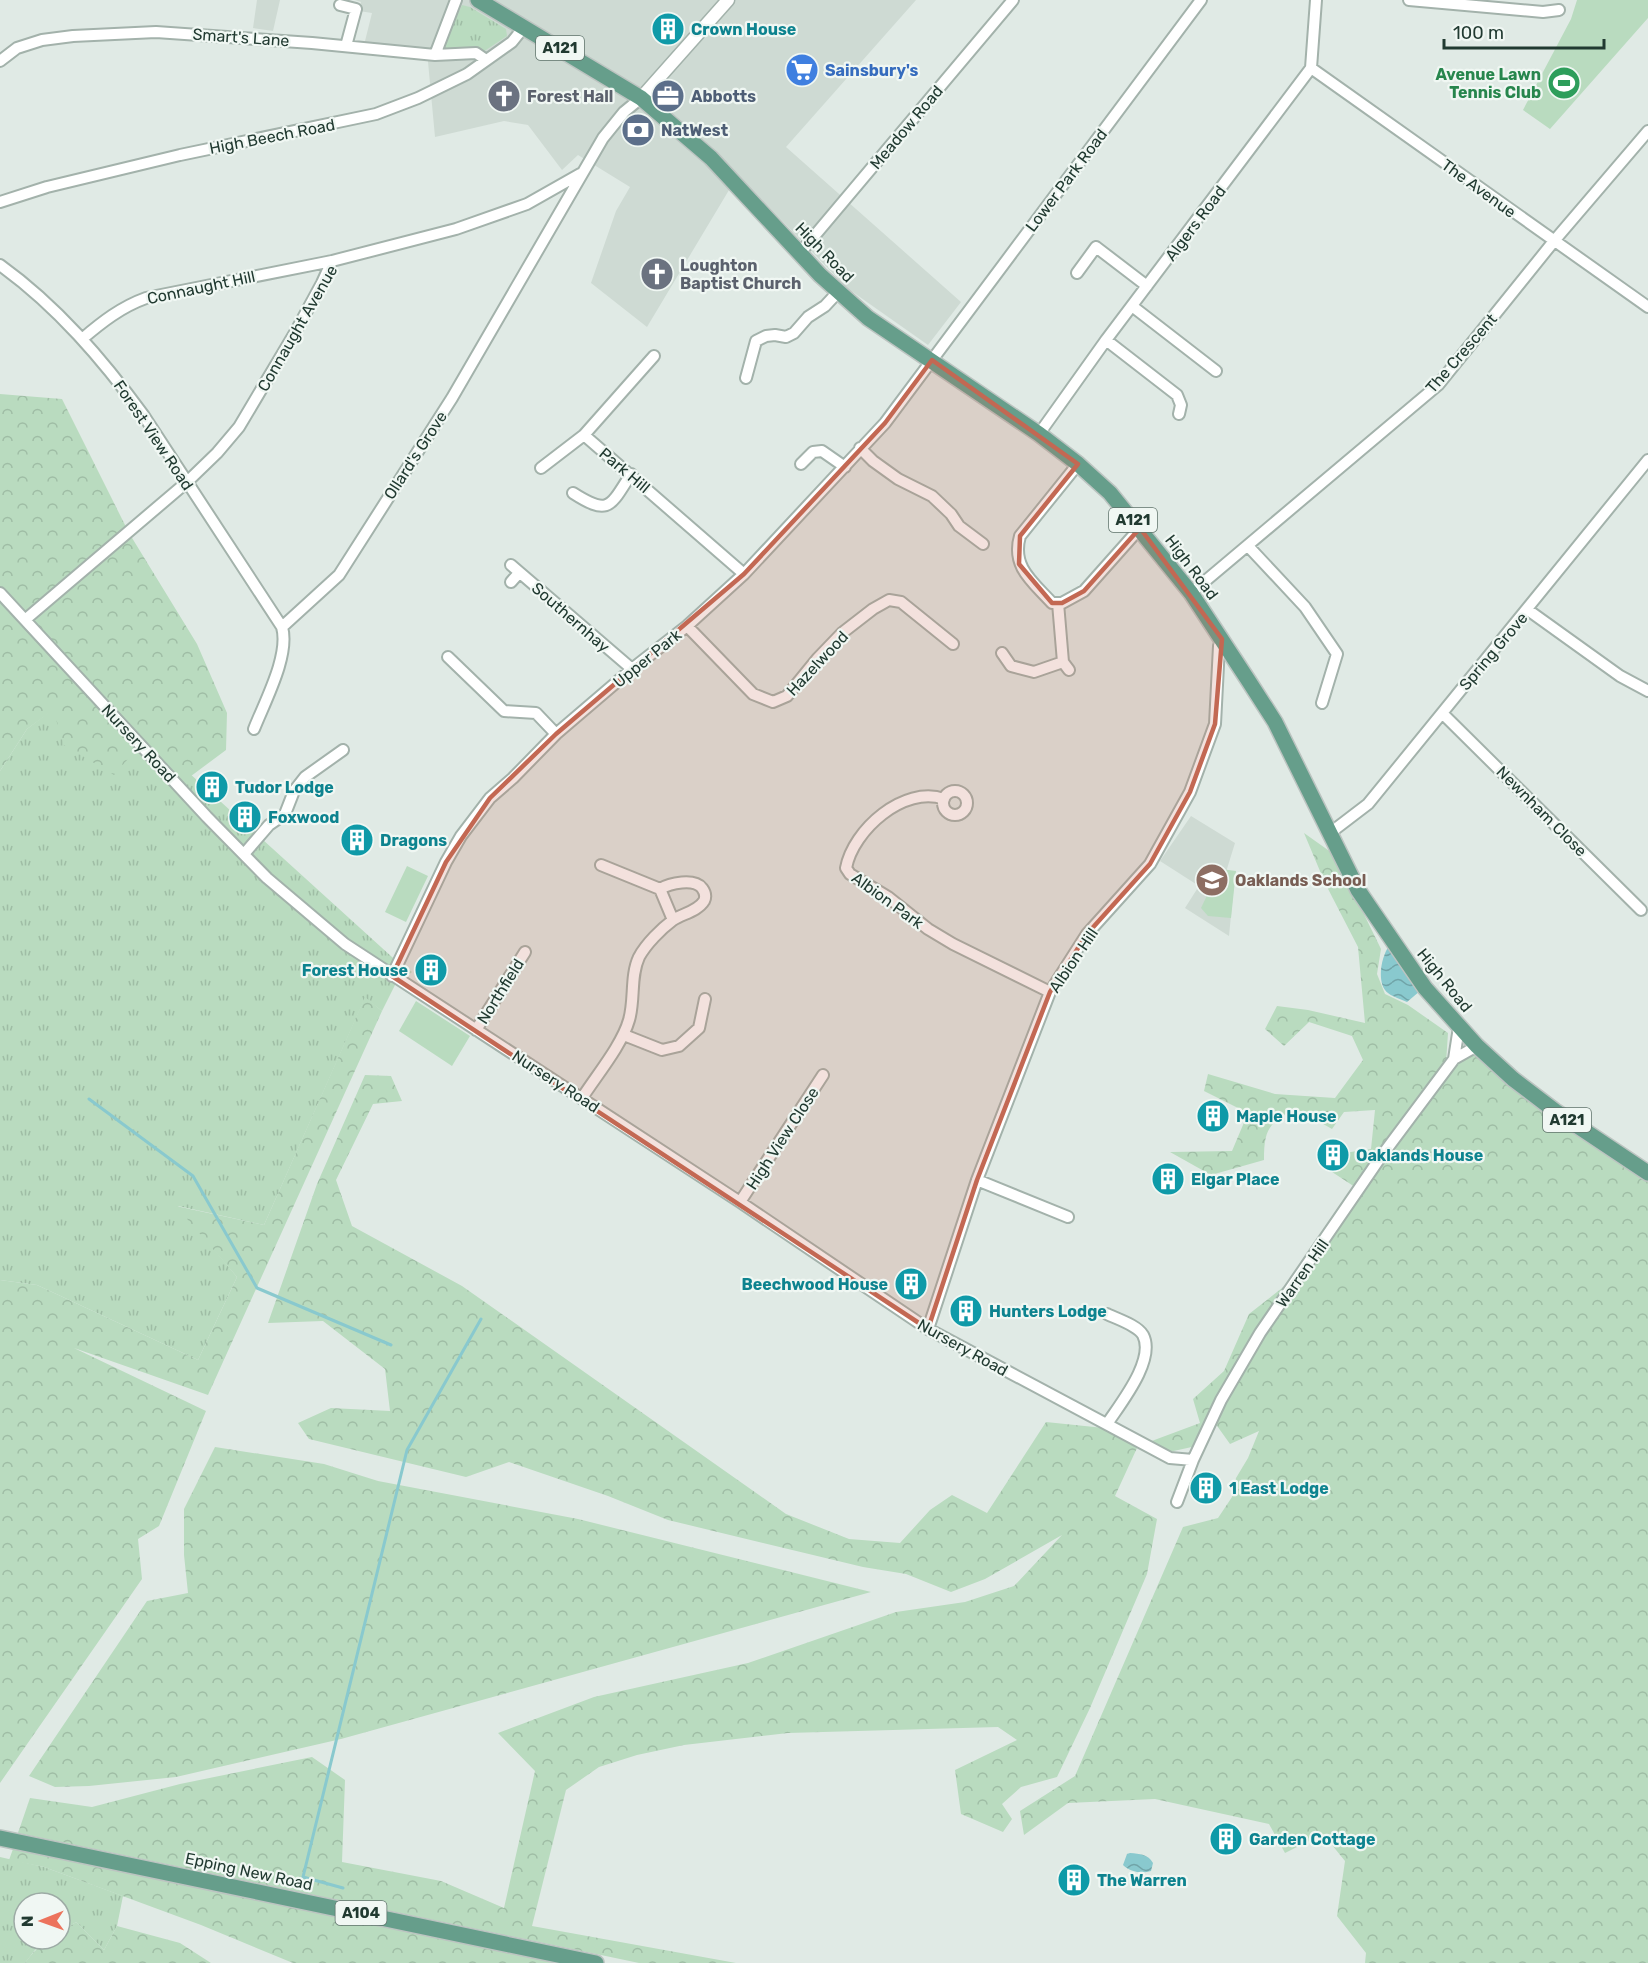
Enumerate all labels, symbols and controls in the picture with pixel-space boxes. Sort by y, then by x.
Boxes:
building icon: Crown House [650,11,686,47]
scale bar [1444,12,1604,50]
place label: Crown House [691,20,796,39]
text: 100 m [1453,22,1504,44]
street label: Smart's Lane [192,25,290,50]
road number: A121 [536,36,584,60]
supermarket icon: Sainsbury's [784,52,820,88]
place label: Sainsbury's [825,61,919,80]
place label: Avenue Lawn Tennis Club [1435,65,1541,102]
sports icon: Avenue Lawn Tennis Club [1546,65,1582,101]
church icon: Forest Hall [486,78,522,114]
office icon: Abbotts [650,78,686,114]
street label: Meadow Road [866,82,947,173]
place label: Forest Hall [527,87,613,106]
place label: Abbotts [691,87,756,106]
bank icon: NatWest [620,112,656,148]
street label: High Beech Road [208,115,337,158]
place label: NatWest [661,121,729,140]
street label: Lower Park Road [1022,125,1111,236]
street label: The Avenue [1438,155,1520,222]
street label: Algers Road [1161,182,1230,265]
street label: High Road [791,218,858,286]
church icon: Loughton Baptist Church [639,256,675,292]
place label: Loughton Baptist Church [680,256,801,293]
street label: Connaught Avenue [254,262,341,395]
street label: Connaught Hill [145,267,257,308]
street label: The Crescent [1422,310,1501,397]
street label: Forest View Road [110,377,197,494]
street label: Ollard's Grove [380,408,451,503]
street label: Park Hill [596,444,654,497]
road number: A121 [1109,508,1157,532]
street label: High Road [1161,531,1222,604]
street label: Southernhay [528,578,614,656]
street label: Spring Grove [1455,608,1531,694]
street label: Upper Park [609,625,686,692]
street label: Hazelwood [783,627,852,700]
street label: Nursery Road [97,700,180,786]
street label: Newnham Close [1493,762,1591,861]
building icon: Tudor Lodge [194,769,230,805]
place label: Tudor Lodge [235,778,334,797]
building icon: Foxwood [227,799,263,835]
place label: Foxwood [268,808,339,827]
building icon: Dragons [339,822,375,858]
place label: Dragons [380,831,447,850]
school or university icon: Oaklands School [1194,862,1230,898]
street label: Albion Park [848,868,928,933]
place label: Oaklands School [1235,871,1366,890]
street label: Albion Hill [1045,924,1102,996]
street label: High Road [1413,945,1476,1016]
building icon: Forest House [413,952,449,988]
street label: Northfield [473,955,528,1027]
place label: Forest House [302,961,408,980]
street label: Nursery Road [509,1046,603,1117]
street label: High View Close [742,1083,823,1193]
building icon: Maple House [1195,1098,1231,1134]
place label: Maple House [1236,1107,1337,1126]
road number: A121 [1543,1108,1591,1132]
building icon: Oaklands House [1315,1137,1351,1173]
place label: Oaklands House [1356,1146,1483,1165]
building icon: Elgar Place [1150,1161,1186,1197]
place label: Elgar Place [1191,1170,1280,1189]
street label: Warren Hill [1272,1236,1333,1311]
building icon: Beechwood House [893,1266,929,1302]
place label: Beechwood House [742,1275,888,1294]
building icon: Hunters Lodge [948,1293,984,1329]
place label: Hunters Lodge [989,1302,1107,1321]
street label: Nursery Road [914,1315,1011,1380]
building icon: 1 East Lodge [1188,1470,1224,1506]
place label: 1 East Lodge [1229,1479,1329,1498]
building icon: Garden Cottage [1208,1821,1244,1857]
place label: Garden Cottage [1249,1830,1375,1849]
street label: Epping New Road [183,1849,314,1894]
building icon: The Warren [1056,1862,1092,1898]
place label: The Warren [1097,1871,1187,1890]
north arrow [12,1891,72,1951]
road number: A104 [336,1901,386,1925]
text: N [18,1915,37,1927]

